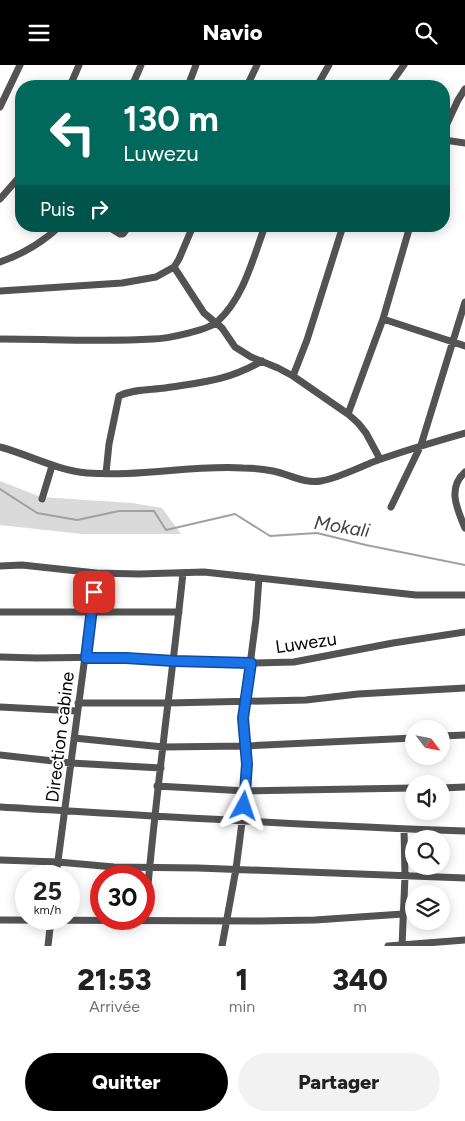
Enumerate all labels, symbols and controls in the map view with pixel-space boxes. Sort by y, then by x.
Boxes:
icon: menu [25,19,53,47]
text: Navio [203,19,263,46]
icon: search [412,19,440,47]
text: 130 m [123,98,219,140]
icon: left [40,100,105,165]
text: Luwezu [123,140,199,167]
icon: right [85,195,113,223]
text: Puis [40,198,75,221]
water label: Mokali [313,511,372,542]
pin [73,571,115,613]
icon: arrive [80,578,108,606]
street label: Luwezu [274,628,338,658]
street label: Direction cabine [41,670,79,804]
north arrow [405,720,450,765]
map controls [405,720,450,930]
button: sound [405,775,450,820]
position arrow [217,779,269,831]
button: search [405,830,450,875]
speed limit sign: 30 [90,865,155,930]
text: 25 [33,876,62,906]
button: layers [405,885,450,930]
text: km/h [34,903,61,917]
text: 21:53 [77,961,152,998]
text: 1 [236,961,248,998]
text: 340 [332,961,388,998]
text: Arrivée [89,997,140,1016]
text: min [229,997,255,1016]
text: m [353,997,367,1016]
button: Quitter [25,1053,228,1111]
button: Partager [238,1053,440,1111]

